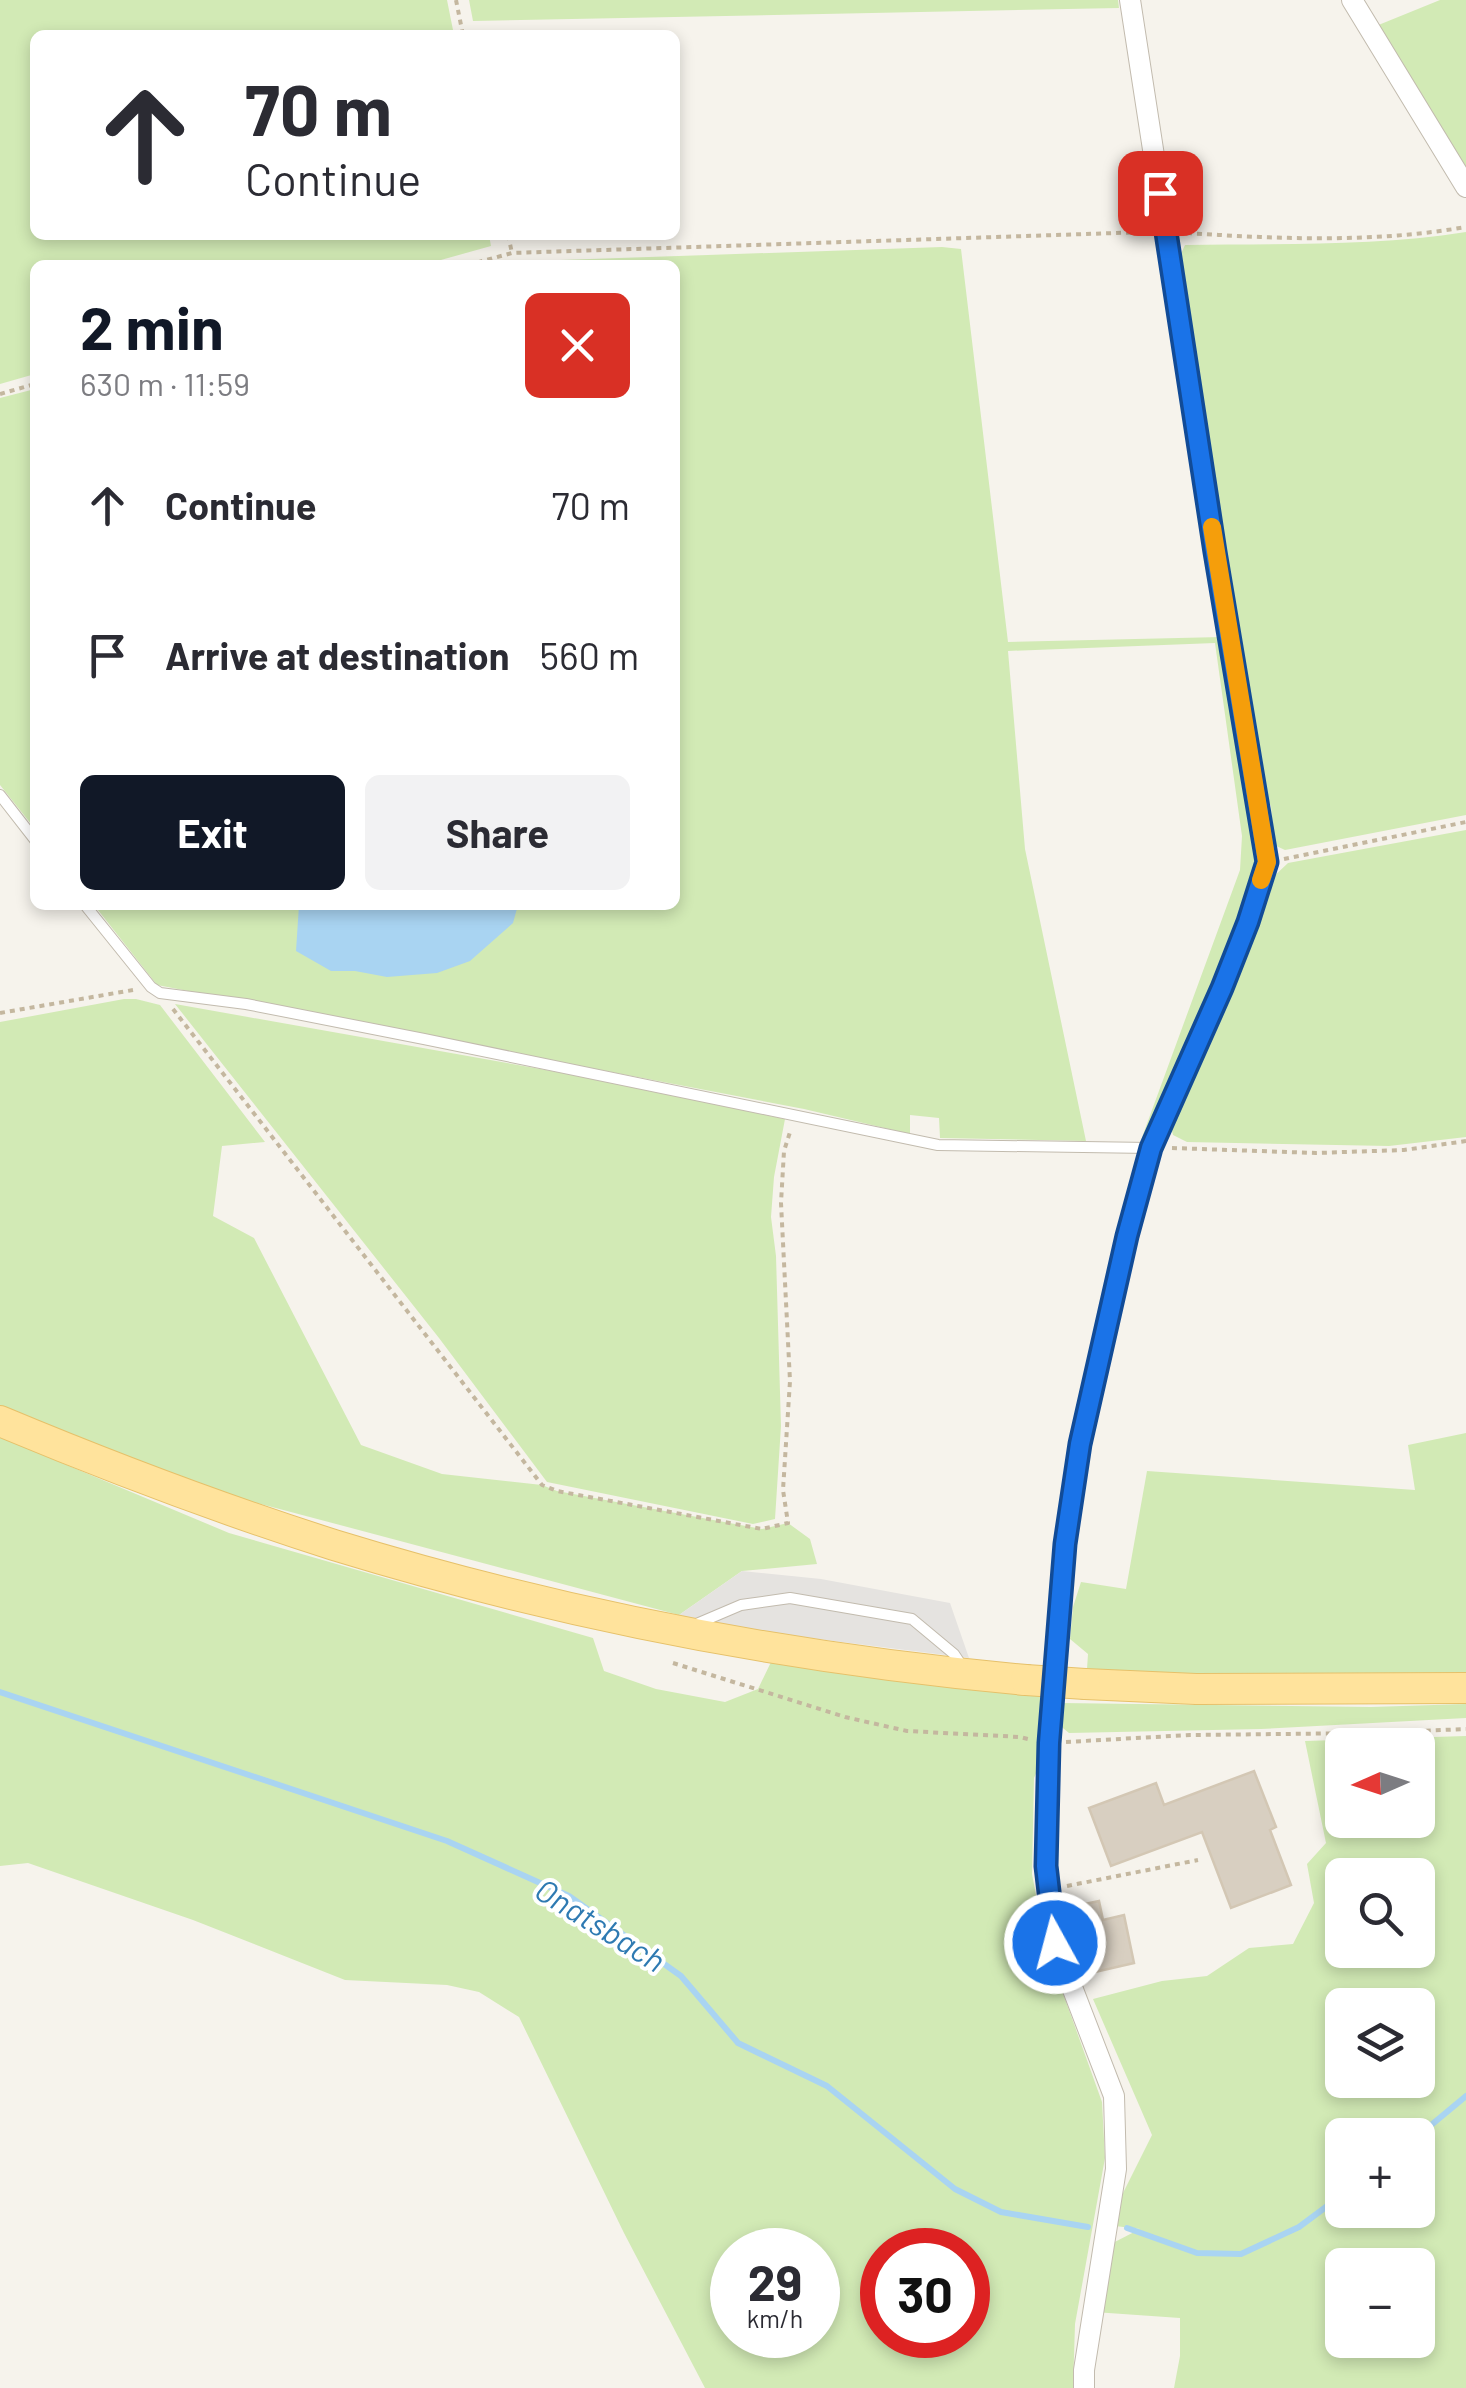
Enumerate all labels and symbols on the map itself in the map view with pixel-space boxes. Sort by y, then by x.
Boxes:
pin [1118,151,1203,236]
north arrow [1325,1728,1435,1838]
water label: Onatsbach [529,1869,673,1979]
position arrow [1003,1891,1107,1995]
speed limit sign: 30 [860,2228,990,2358]

